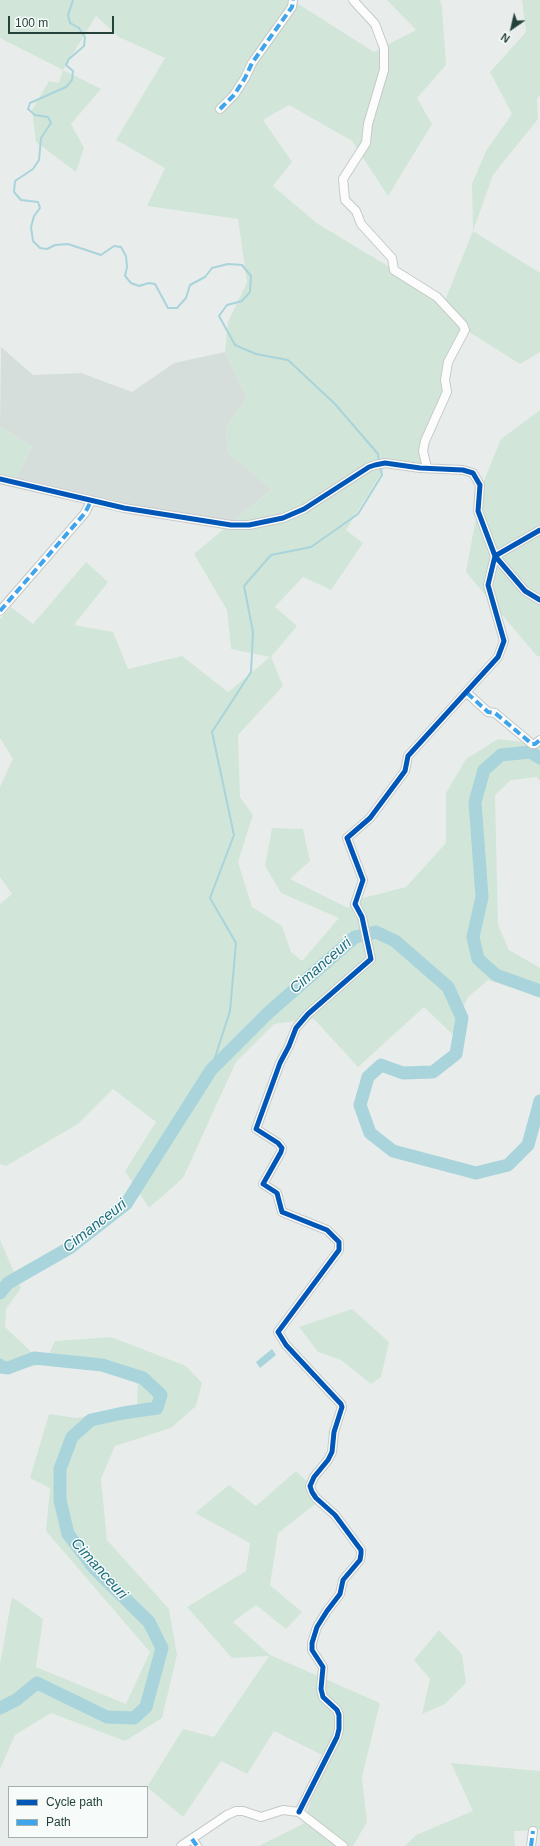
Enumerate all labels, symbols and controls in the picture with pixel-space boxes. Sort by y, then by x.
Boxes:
scale bar [10,8,116,34]
north arrow [492,8,532,48]
text: 100 m [15,16,48,30]
text: N [499,31,512,45]
water label: Cimanceuri [286,934,356,998]
water label: Cimanceuri [60,1196,130,1256]
water label: Cimanceuri [67,1535,131,1603]
legend [8,1786,148,1838]
text: Cycle path [46,1795,103,1809]
text: Path [46,1815,71,1829]

